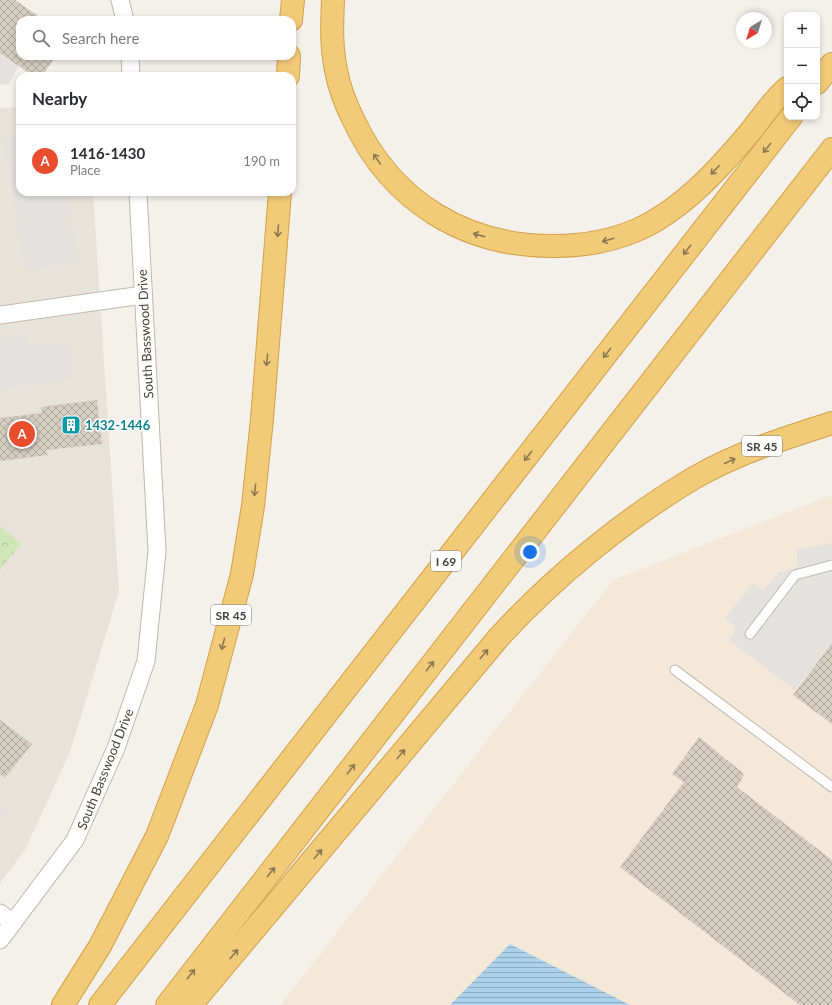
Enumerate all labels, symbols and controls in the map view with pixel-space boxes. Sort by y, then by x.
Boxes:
north arrow [736,12,772,48]
map controls [784,12,820,120]
button: + [784,12,820,48]
search box [16,16,296,60]
icon: search [30,27,52,49]
text: Search here [62,29,139,47]
button: − [784,48,820,84]
button: locate [784,84,820,120]
text: Nearby [32,88,87,109]
one-way arrow [763,142,771,153]
text: 1416-1430 [70,144,145,162]
text: A [40,153,50,169]
text: 190 m [243,153,280,169]
one-way arrow [372,153,380,165]
text: Place [70,162,100,178]
one-way arrow [710,165,720,175]
one-way arrow [274,224,282,237]
one-way arrow [473,231,486,238]
one-way arrow [601,236,614,244]
one-way arrow [683,245,691,256]
street label: South Basswood Drive [134,269,156,399]
one-way arrow [603,347,612,358]
one-way arrow [264,353,271,366]
building icon: 1432-1446 [60,414,82,436]
place label: 1432-1446 [85,417,151,433]
pin: A [9,419,35,449]
road number: SR 45 [742,436,782,456]
one-way arrow [523,450,532,461]
one-way arrow [724,457,736,464]
one-way arrow [251,483,258,496]
your location [520,542,540,562]
road number: I 69 [431,551,461,571]
road number: SR 45 [211,605,251,625]
one-way arrow [219,638,226,651]
one-way arrow [480,649,489,660]
one-way arrow [426,661,435,672]
street label: South Basswood Drive [73,706,137,832]
one-way arrow [397,749,406,759]
one-way arrow [346,764,355,775]
one-way arrow [313,848,322,859]
one-way arrow [266,866,275,877]
one-way arrow [230,948,239,959]
one-way arrow [187,969,195,980]

